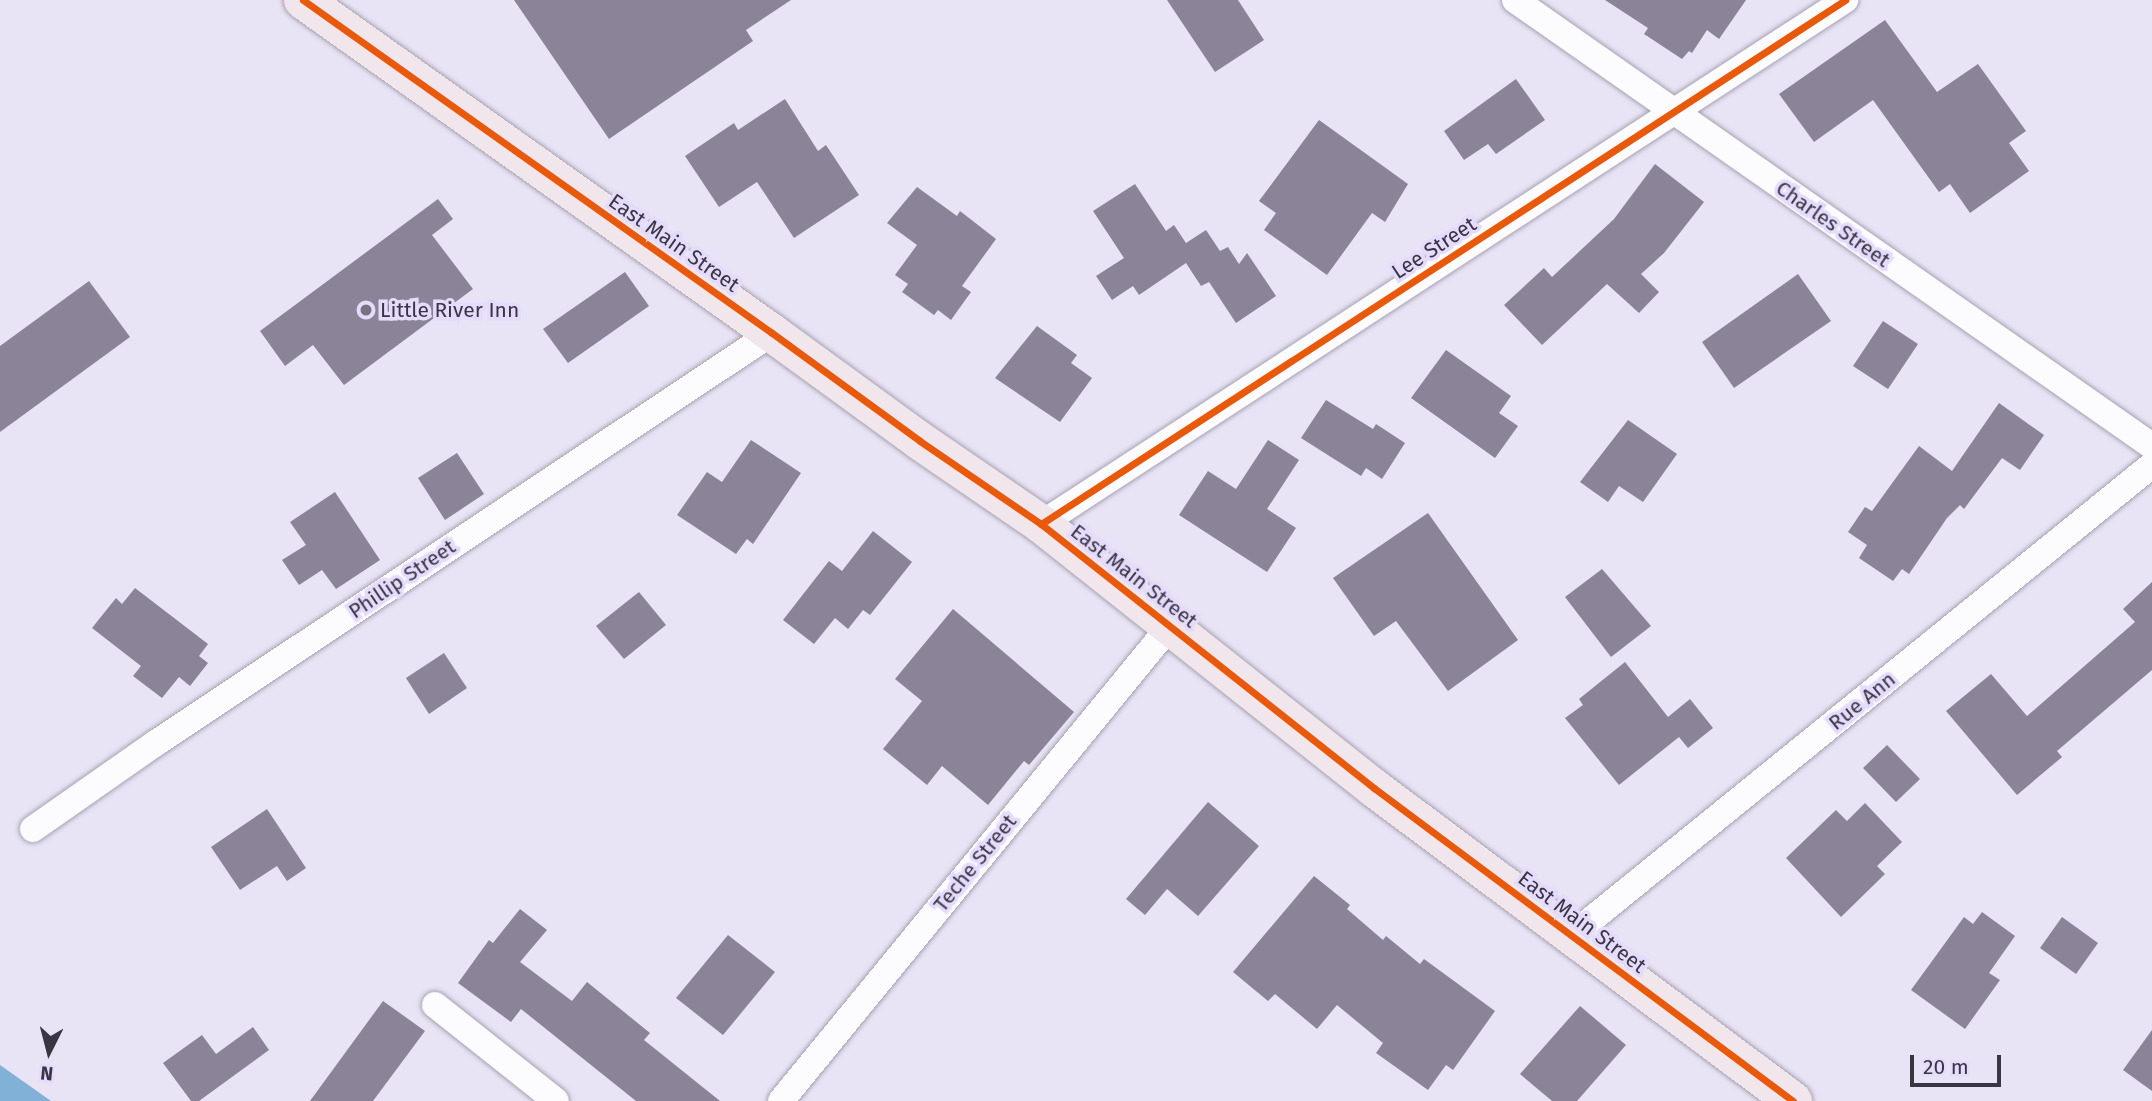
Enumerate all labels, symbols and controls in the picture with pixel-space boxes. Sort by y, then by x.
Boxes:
street label: Charles Street [1771,175,1895,273]
street label: East Main Street [604,189,744,297]
street label: Lee Street [1387,211,1481,285]
place label: Little River Inn [380,297,519,323]
marker: Little River Inn [358,302,374,318]
street label: East Main Street [1066,519,1202,633]
street label: Phillip Street [344,534,460,624]
street label: Rue Ann [1824,666,1900,736]
street label: Teche Street [928,809,1022,917]
street label: East Main Street [1513,866,1651,978]
north arrow [14,1017,84,1087]
scale bar [1914,1042,2005,1086]
text: 20 m [1923,1054,1969,1080]
text: N [39,1061,54,1085]

